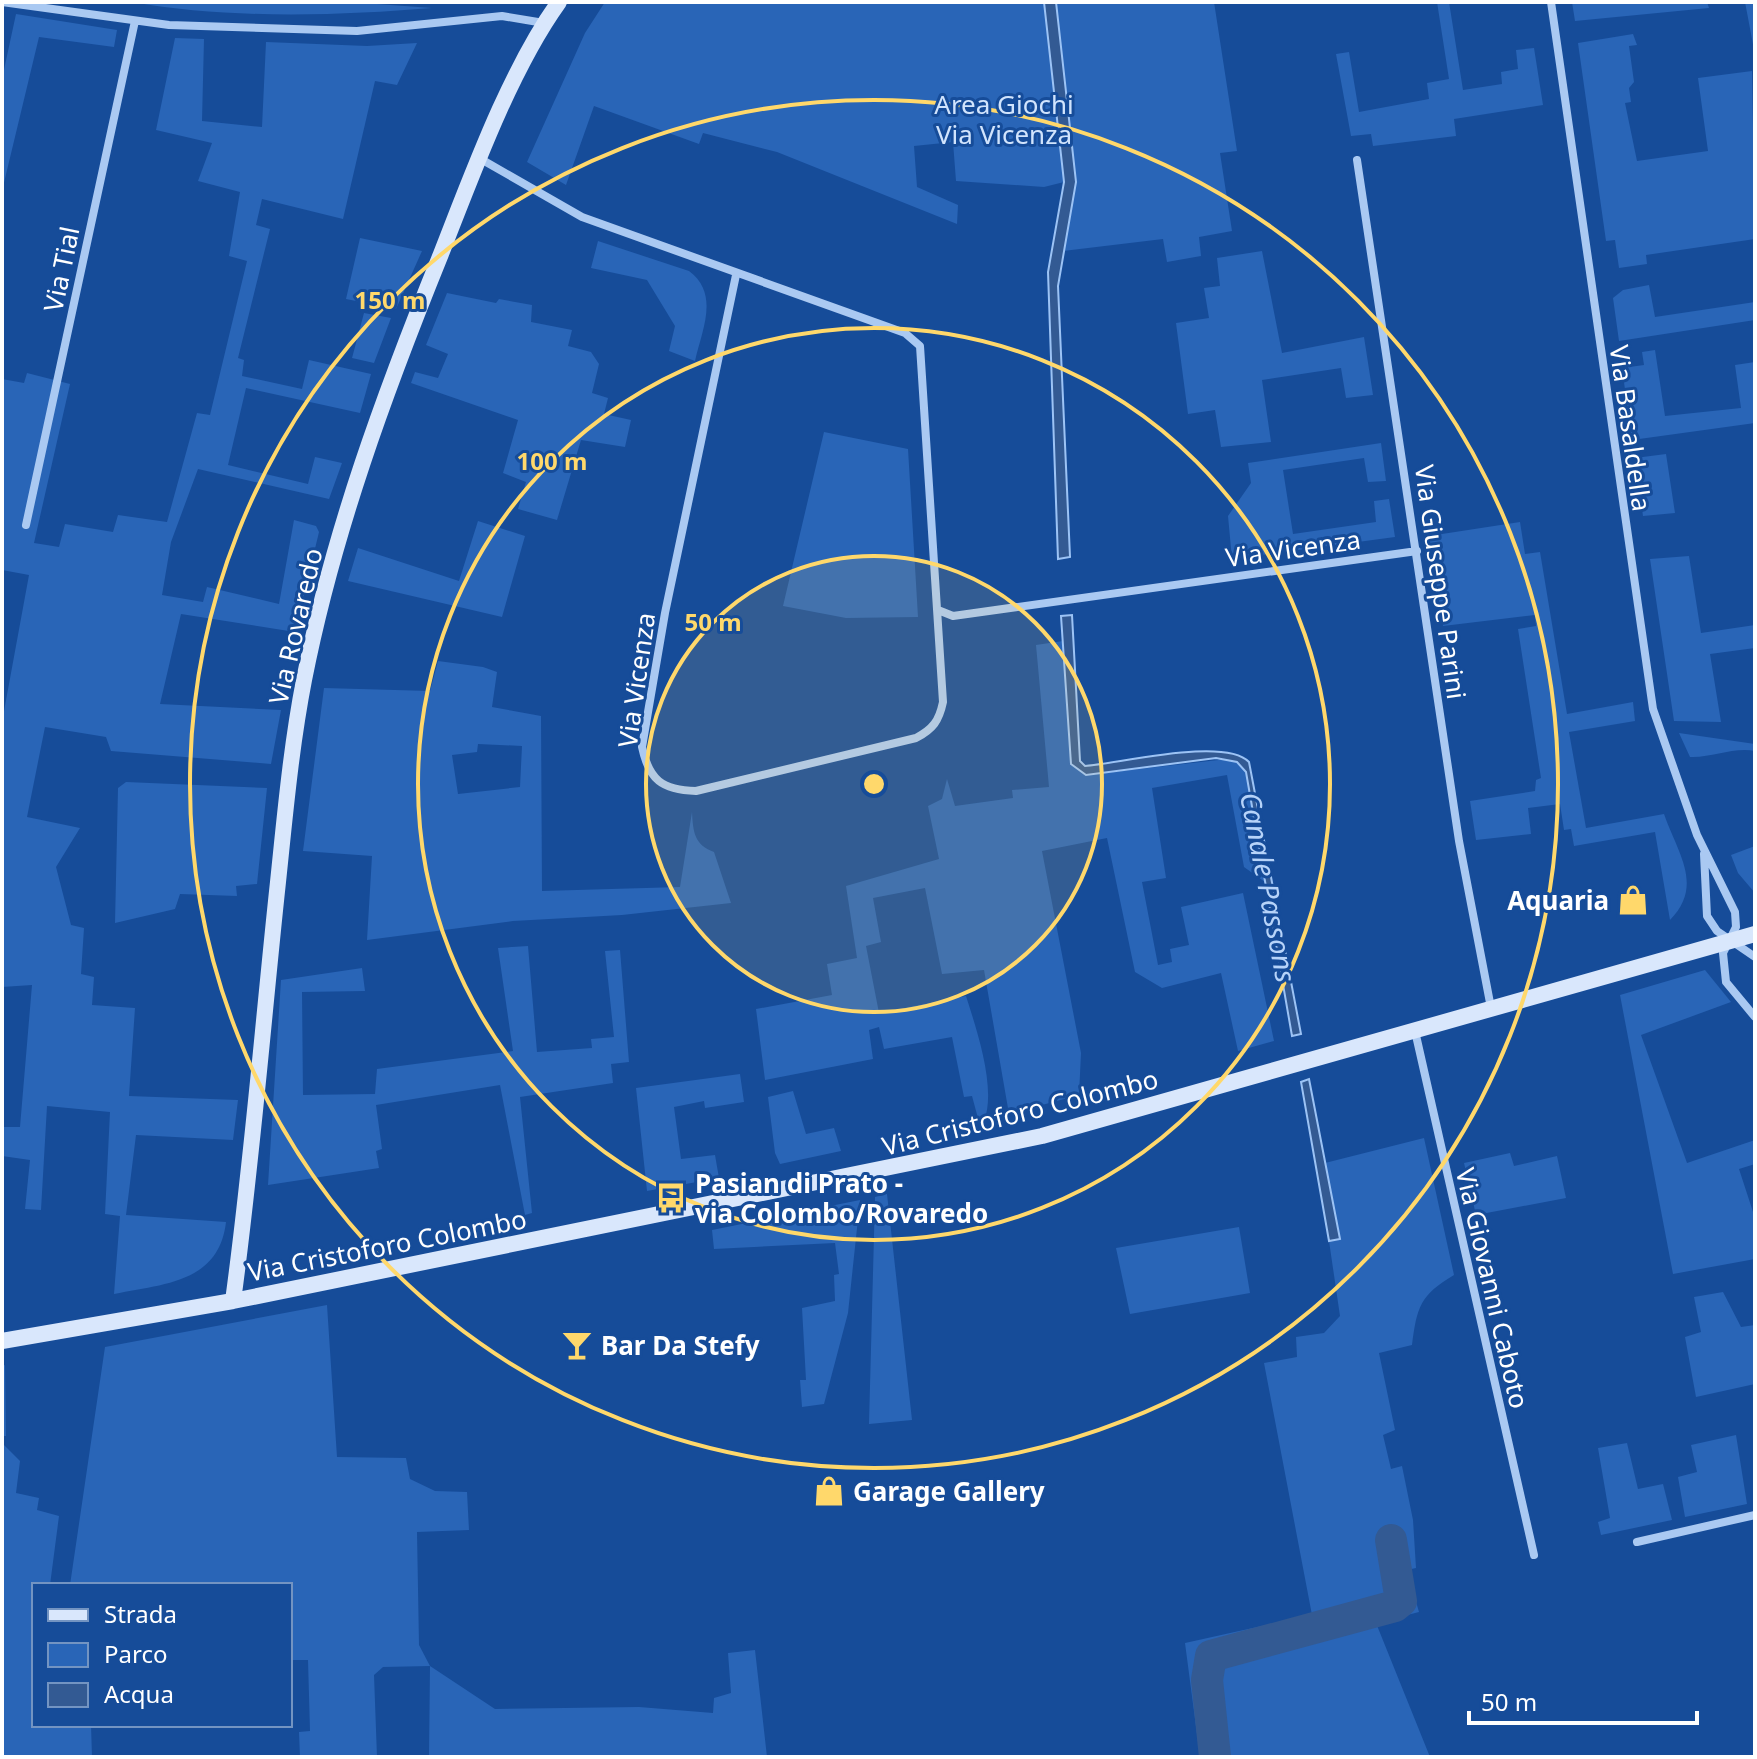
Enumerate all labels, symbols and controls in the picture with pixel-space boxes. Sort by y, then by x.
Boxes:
park label: Area Giochi Via Vicenza [934,86,1074,152]
street label: Via Tial [34,223,88,315]
text: 150 m [355,283,425,316]
street label: Via Basaldella [1602,343,1660,513]
text: 100 m [517,444,587,477]
street label: Via Giuseppe Parini [1407,462,1475,702]
street label: Via Vicenza [1223,521,1363,575]
street label: Via Rovaredo [260,544,330,708]
text: 50 m [684,605,742,638]
street label: Via Vicenza [609,610,663,750]
centre of rings [860,770,888,798]
water label: Canale Passons [1232,789,1306,985]
place label: Aquaria [1507,882,1609,918]
shop icon: Aquaria [1616,883,1650,917]
street label: Via Cristoforo Colombo [878,1060,1162,1164]
street label: Via Giovanni Caboto [1448,1164,1538,1412]
place label: Pasian di Prato - via Colombo/Rovaredo [695,1165,988,1231]
bus stop icon: Pasian di Prato - via Colombo/Rovaredo [654,1181,688,1215]
street label: Via Cristoforo Colombo [245,1200,529,1290]
place label: Bar Da Stefy [601,1327,760,1363]
bar icon: Bar Da Stefy [560,1328,594,1362]
place label: Garage Gallery [853,1473,1045,1509]
shop icon: Garage Gallery [812,1474,846,1508]
legend [32,1583,292,1727]
text: Strada [104,1597,177,1630]
text: Parco [104,1637,167,1670]
scale bar [1469,1675,1697,1725]
text: Acqua [104,1677,174,1710]
text: 50 m [1481,1685,1537,1718]

